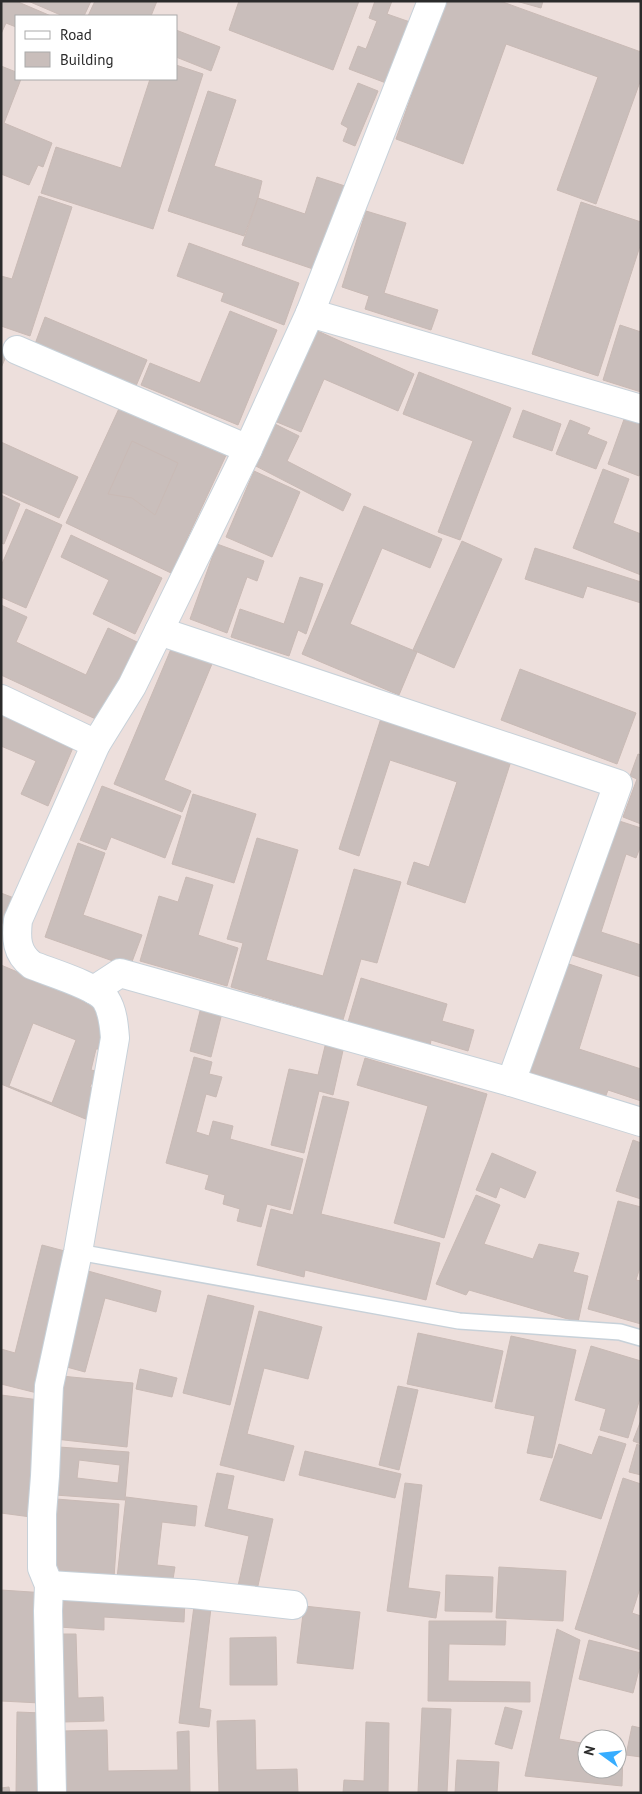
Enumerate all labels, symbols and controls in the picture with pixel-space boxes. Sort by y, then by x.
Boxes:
legend [15,15,178,80]
text: Road [60,25,92,44]
text: Building [60,50,114,69]
north arrow [577,1729,627,1779]
text: N [580,1744,599,1757]

